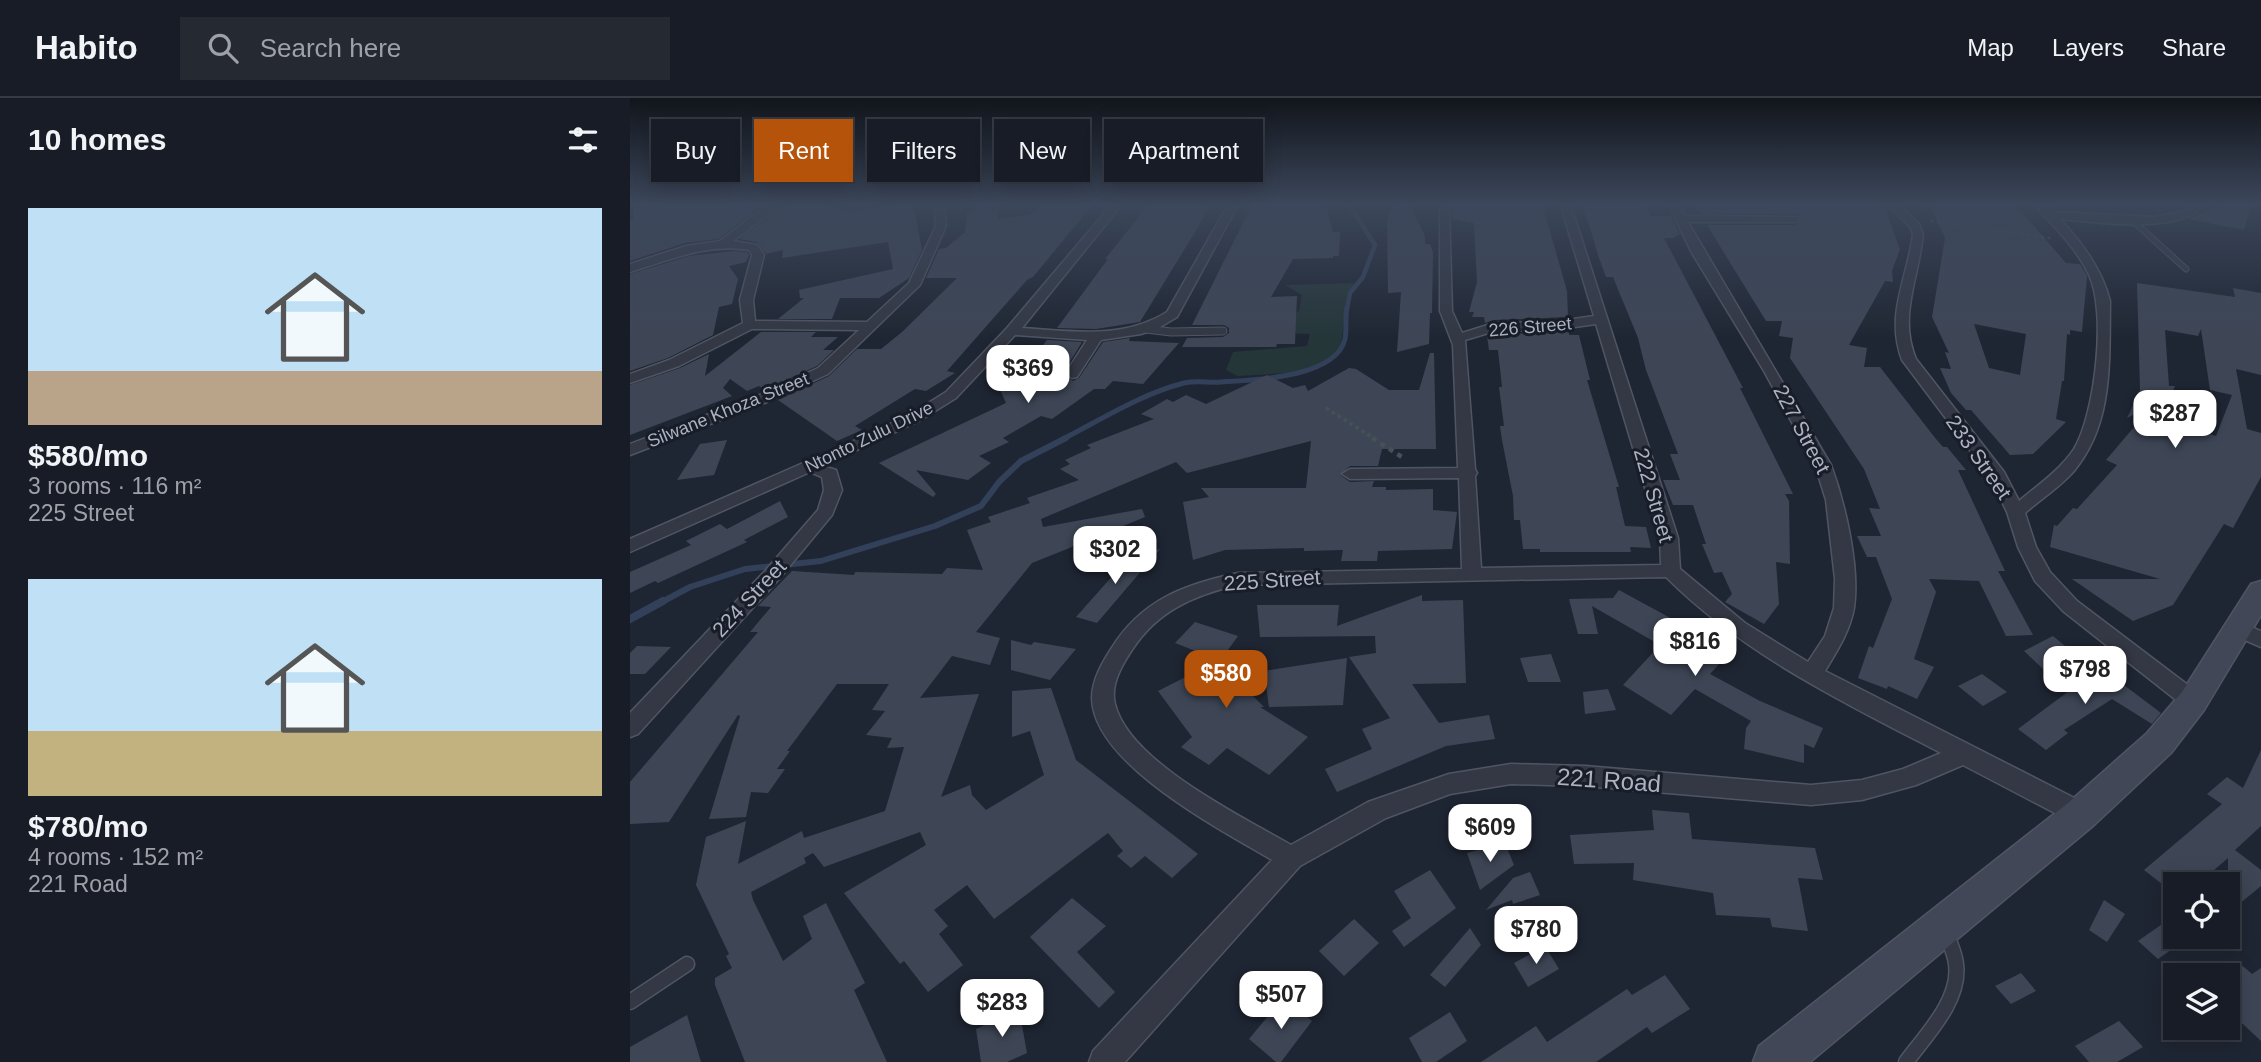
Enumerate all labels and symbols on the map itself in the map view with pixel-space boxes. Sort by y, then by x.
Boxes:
street label: 226 Street [1488,313,1572,341]
pin: $369 [987,345,1069,405]
street label: Silwane Khoza Street [644,368,812,452]
street label: 227 Street [1769,381,1835,477]
pin: $287 [2134,390,2216,450]
street label: Ntonto Zulu Drive [802,397,936,477]
street label: 233 Street [1942,411,2016,503]
street label: 222 Street [1630,445,1678,545]
pin: $302 [1074,526,1156,586]
street label: 224 Street [708,555,791,641]
street label: 225 Street [1223,565,1321,595]
pin: $816 [1654,618,1736,678]
pin: $798 [2044,646,2126,706]
pin: $580 [1185,650,1267,710]
street label: 221 Road [1556,763,1662,797]
pin: $609 [1449,804,1531,864]
pin: $780 [1495,906,1577,966]
pin: $507 [1240,972,1322,1031]
pin: $283 [961,979,1043,1039]

